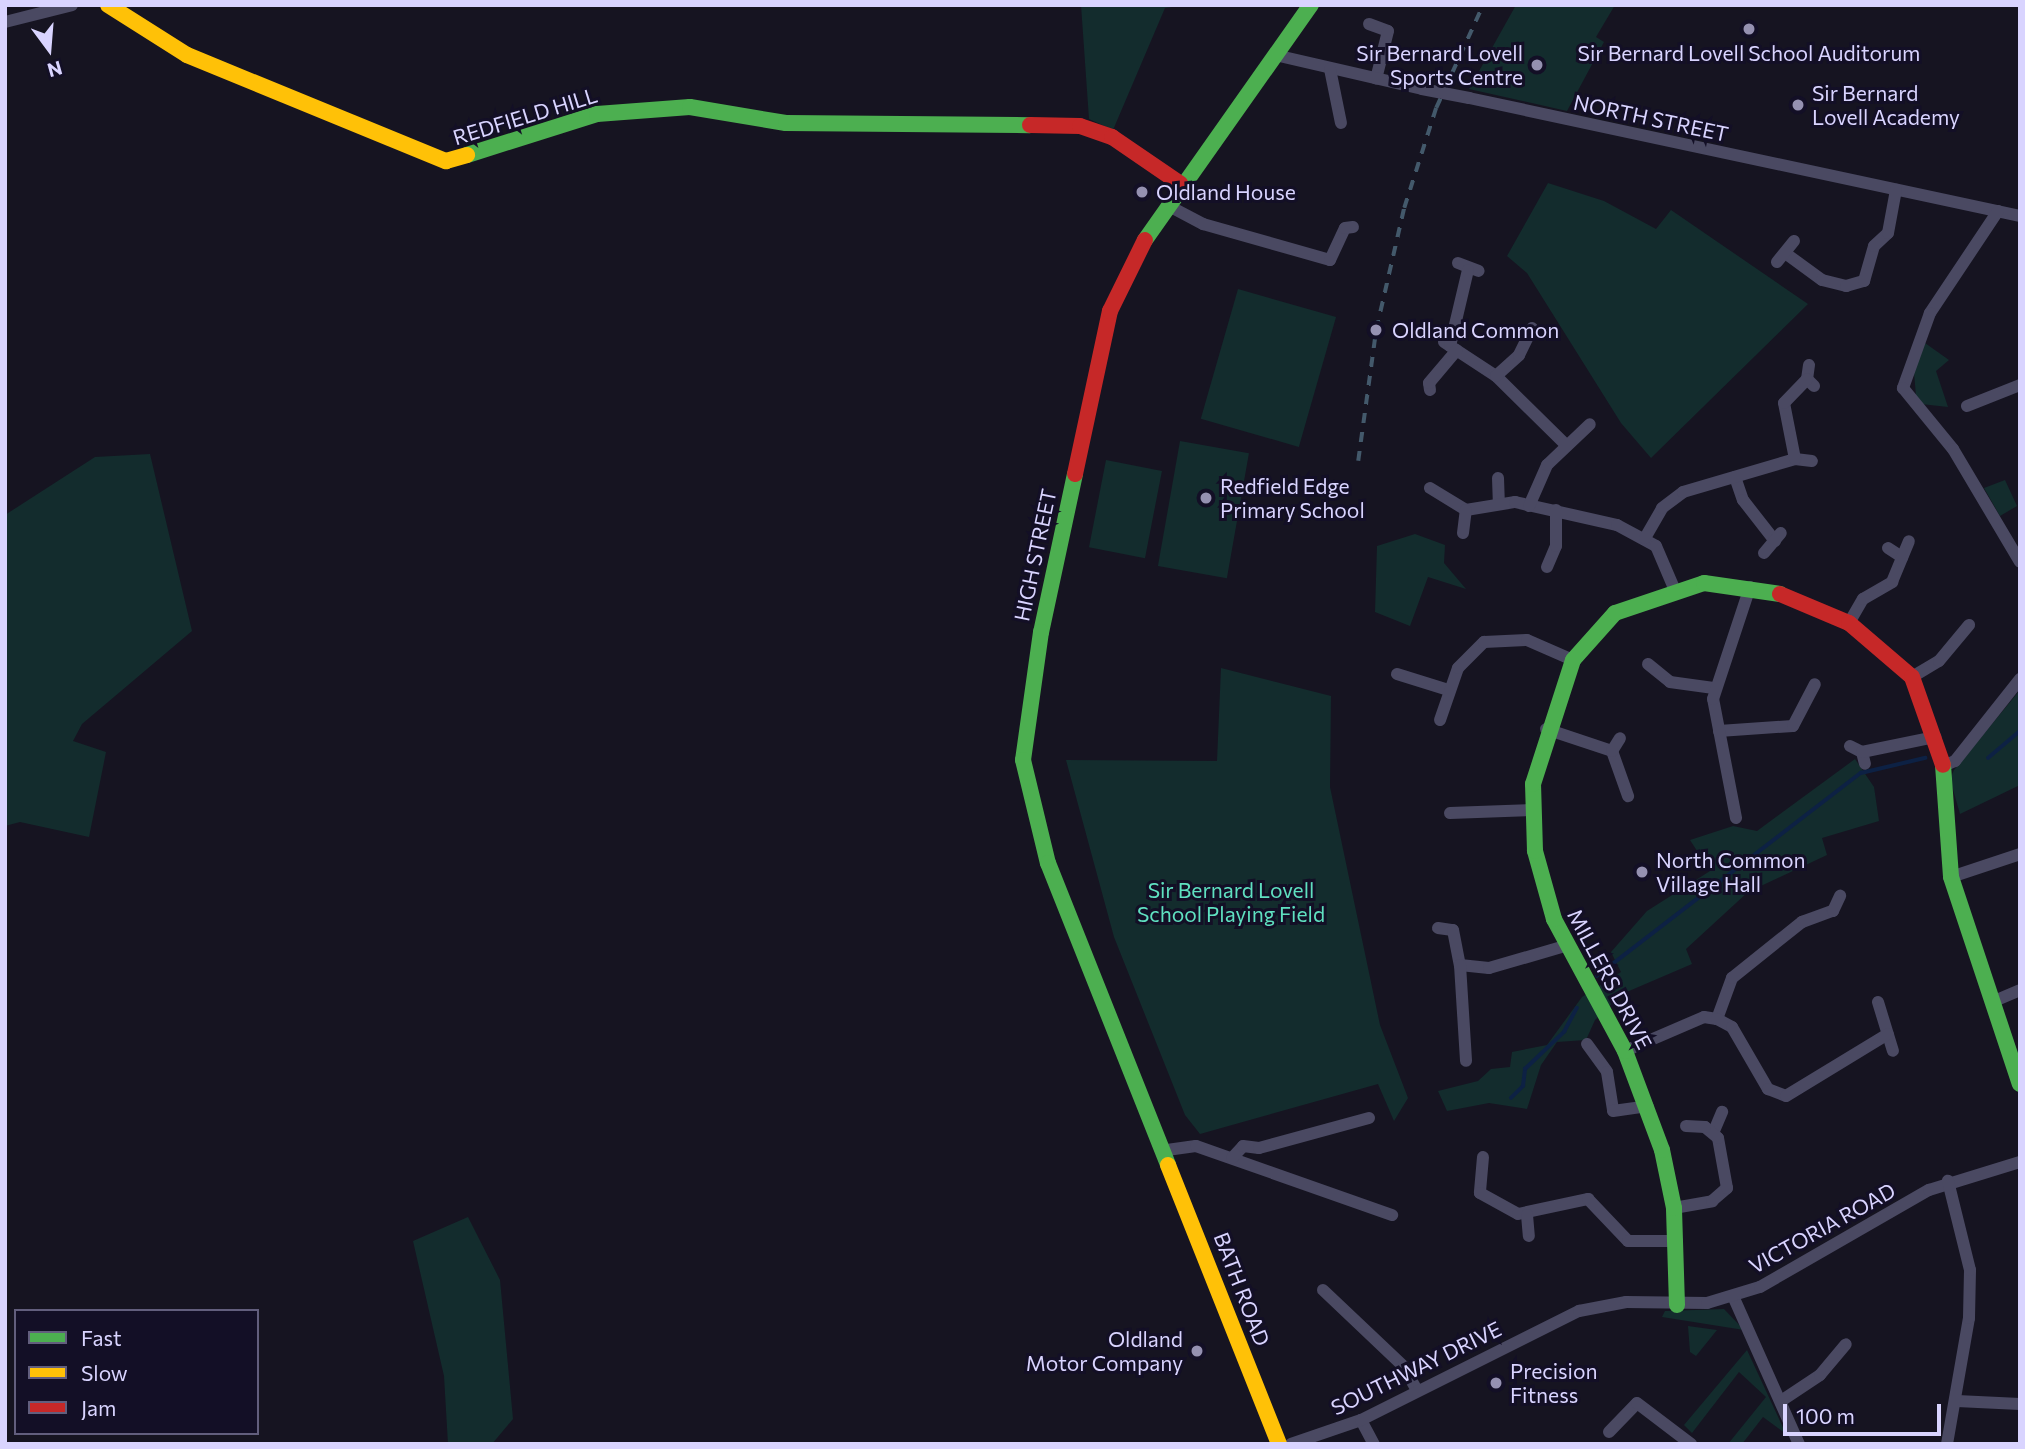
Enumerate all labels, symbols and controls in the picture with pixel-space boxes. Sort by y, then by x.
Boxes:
north arrow [14,14,84,84]
marker: Sir Bernard Lovell School Auditorum [1741,21,1757,37]
place label: Sir Bernard Lovell Sports Centre [1356,40,1523,90]
place label: Sir Bernard Lovell School Auditorum [1578,40,1920,66]
text: N [45,57,65,83]
marker: Sir Bernard Lovell Sports Centre [1529,57,1545,73]
place label: Sir Bernard Lovell Academy [1812,80,1960,130]
street label: REDFIELD HILL [450,82,600,150]
street label: NORTH STREET [1571,89,1731,147]
marker: Sir Bernard Lovell Academy [1790,97,1806,113]
place label: Oldland House [1156,179,1296,205]
marker: Oldland House [1134,184,1150,200]
place label: Oldland Common [1392,317,1559,343]
marker: Oldland Common [1366,320,1386,340]
place label: Redfield Edge Primary School [1220,473,1365,523]
street label: HIGH STREET [1009,486,1061,624]
marker: Redfield Edge Primary School [1198,490,1214,506]
place label: North Common Village Hall [1656,847,1806,897]
marker: North Common Village Hall [1634,864,1650,880]
park label: Sir Bernard Lovell School Playing Field [1137,877,1325,927]
street label: MILLERS DRIVE [1562,905,1658,1053]
street label: VICTORIA ROAD [1744,1177,1900,1279]
street label: BATH ROAD [1209,1229,1275,1349]
legend [14,1309,259,1435]
street label: SOUTHWAY DRIVE [1327,1316,1505,1420]
text: Fast [81,1325,122,1350]
place label: Oldland Motor Company [1026,1326,1183,1376]
marker: Oldland Motor Company [1189,1343,1205,1359]
place label: Precision Fitness [1510,1358,1598,1408]
text: Slow [81,1360,128,1385]
marker: Precision Fitness [1488,1375,1504,1391]
scale bar [1787,1390,1944,1434]
text: Jam [81,1395,116,1420]
text: 100 m [1796,1403,1855,1428]

